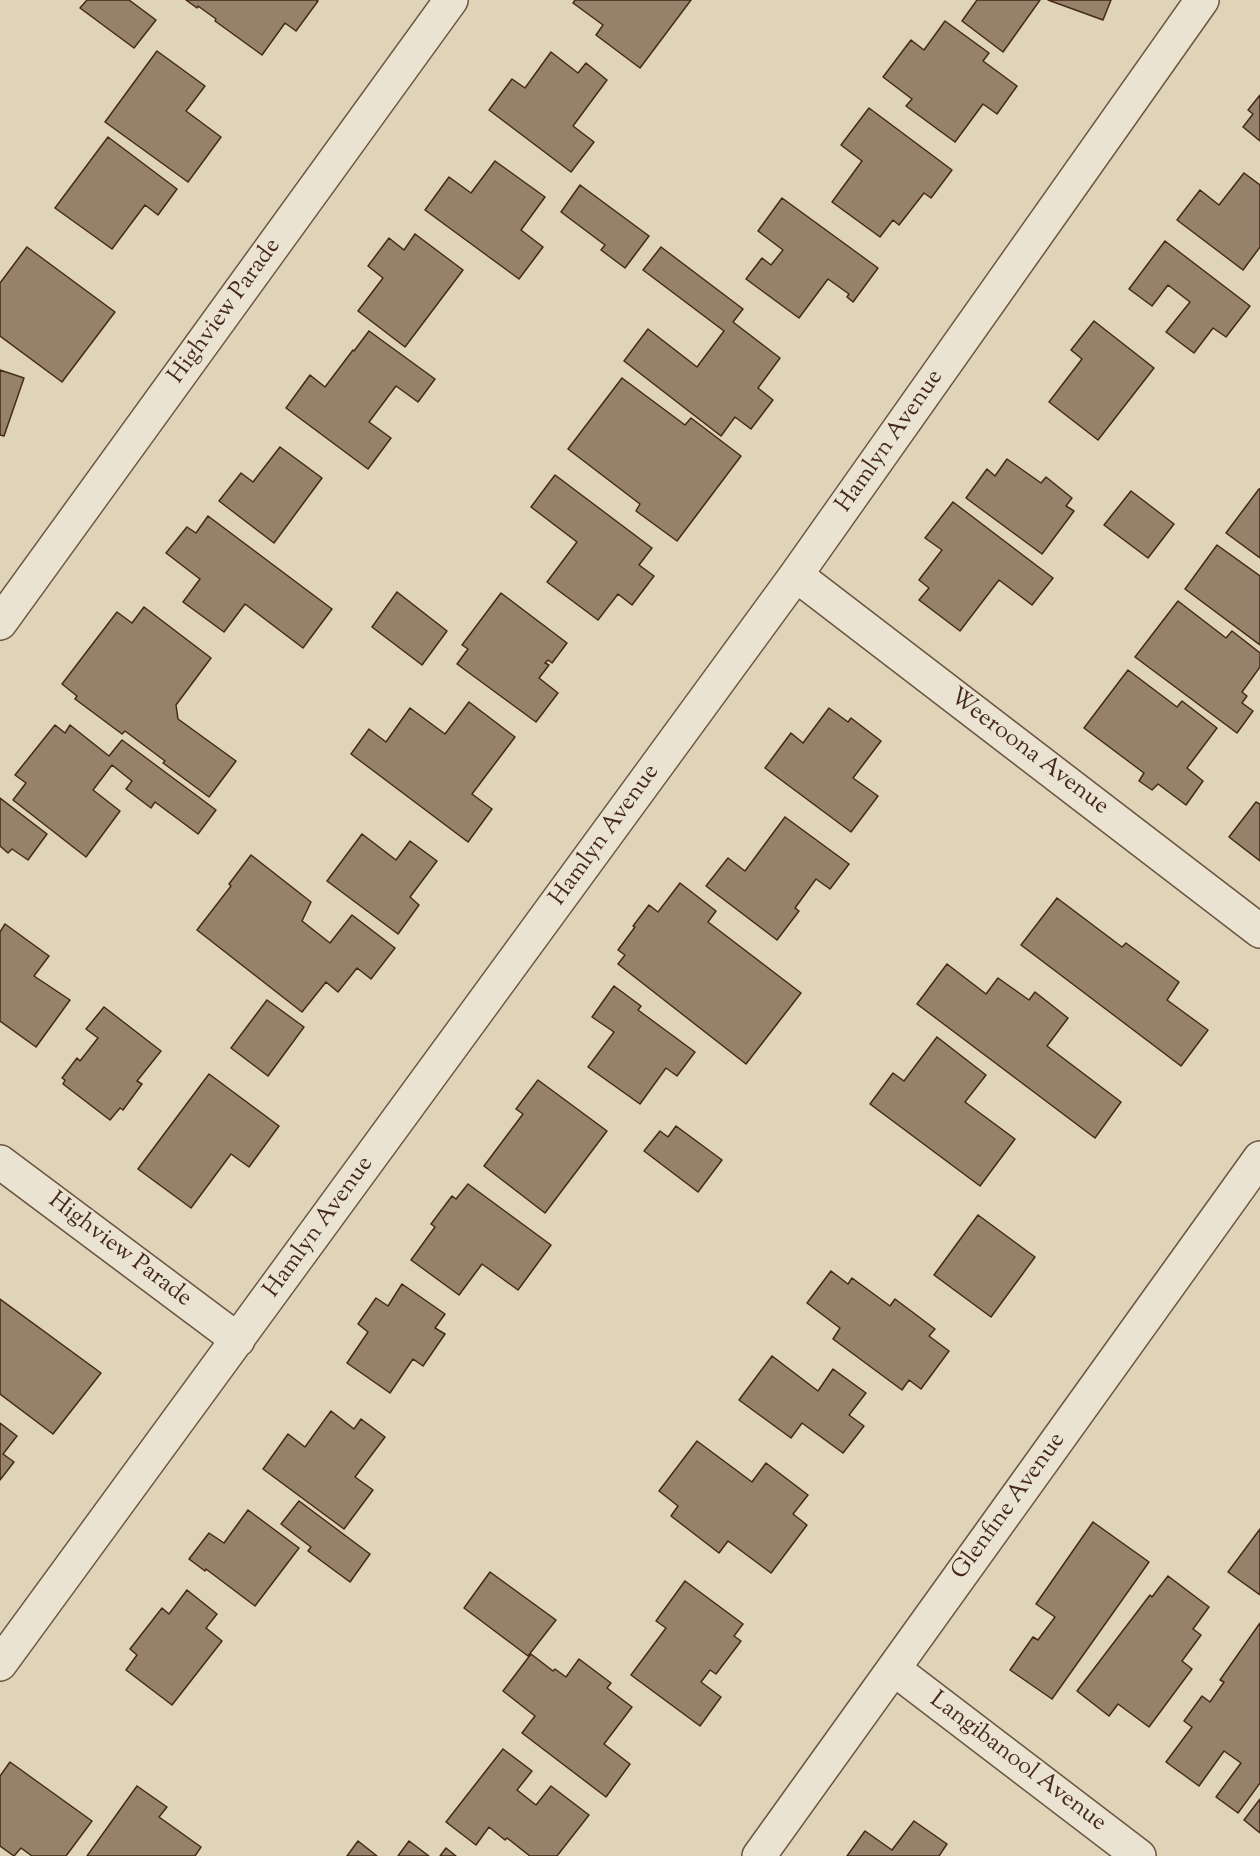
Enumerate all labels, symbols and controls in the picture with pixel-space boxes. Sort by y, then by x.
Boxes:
street label: Highview Parade [164,234,288,390]
street label: Hamlyn Avenue [831,365,951,519]
street label: Weeroona Avenue [942,684,1114,822]
street label: Hamlyn Avenue [545,760,667,912]
street label: Hamlyn Avenue [259,1152,381,1304]
street label: Highview Parade [41,1188,197,1314]
street label: Glenfine Avenue [947,1428,1073,1586]
street label: Langibanool Avenue [923,1687,1111,1839]

